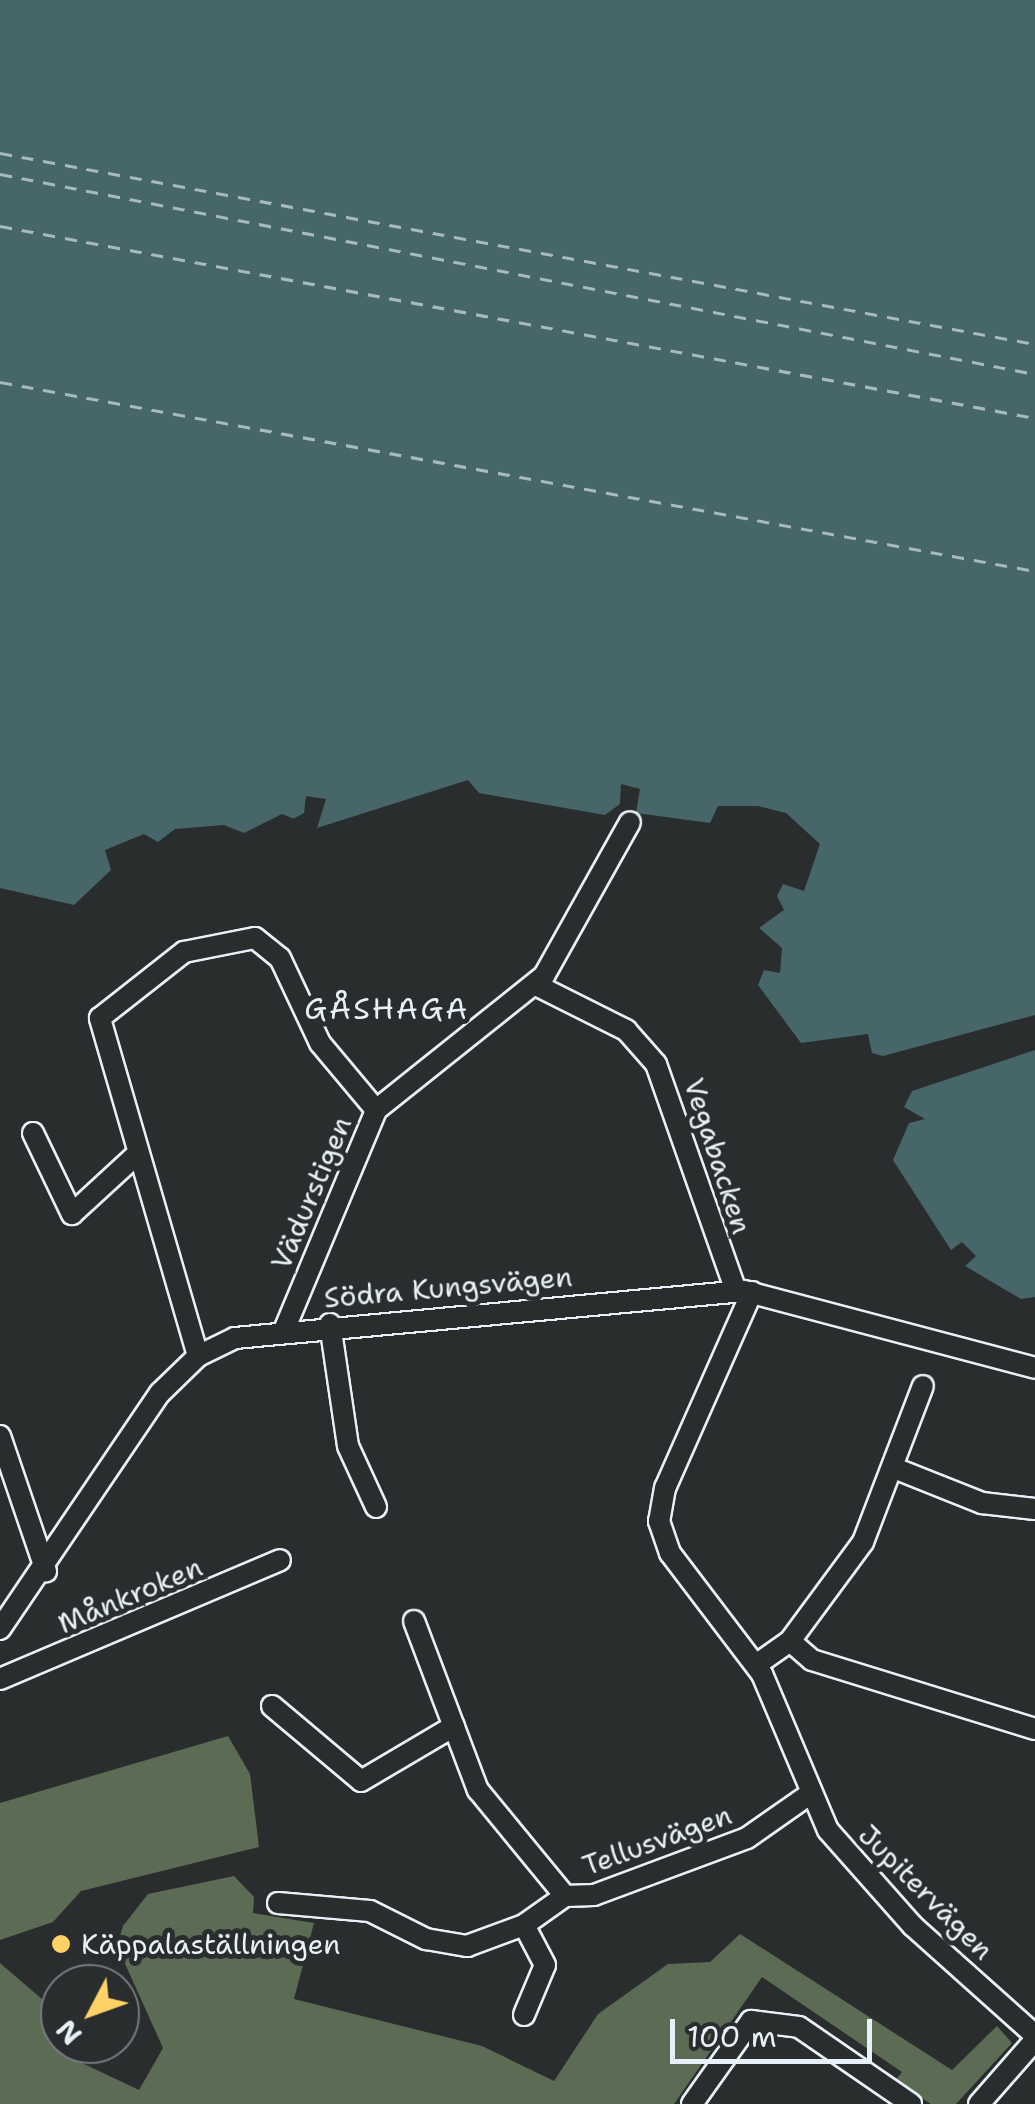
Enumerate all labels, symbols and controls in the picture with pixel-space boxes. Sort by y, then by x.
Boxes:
district label: GÅSHAGA [304,991,470,1027]
street label: Vegabacken [677,1074,759,1238]
street label: Vädurstigen [264,1112,358,1274]
street label: Södra Kungsvägen [322,1259,574,1315]
street label: Månkroken [53,1550,207,1640]
street label: Tellusvägen [578,1798,736,1882]
street label: Jupitervägen [852,1818,1000,1966]
place label: Käppalaställningen [81,1927,340,1961]
marker: Käppalaställningen [50,1933,72,1955]
north arrow [40,1964,140,2064]
scale bar [675,1999,878,2061]
text: N [47,2012,90,2053]
text: 100 m [687,2016,777,2057]

